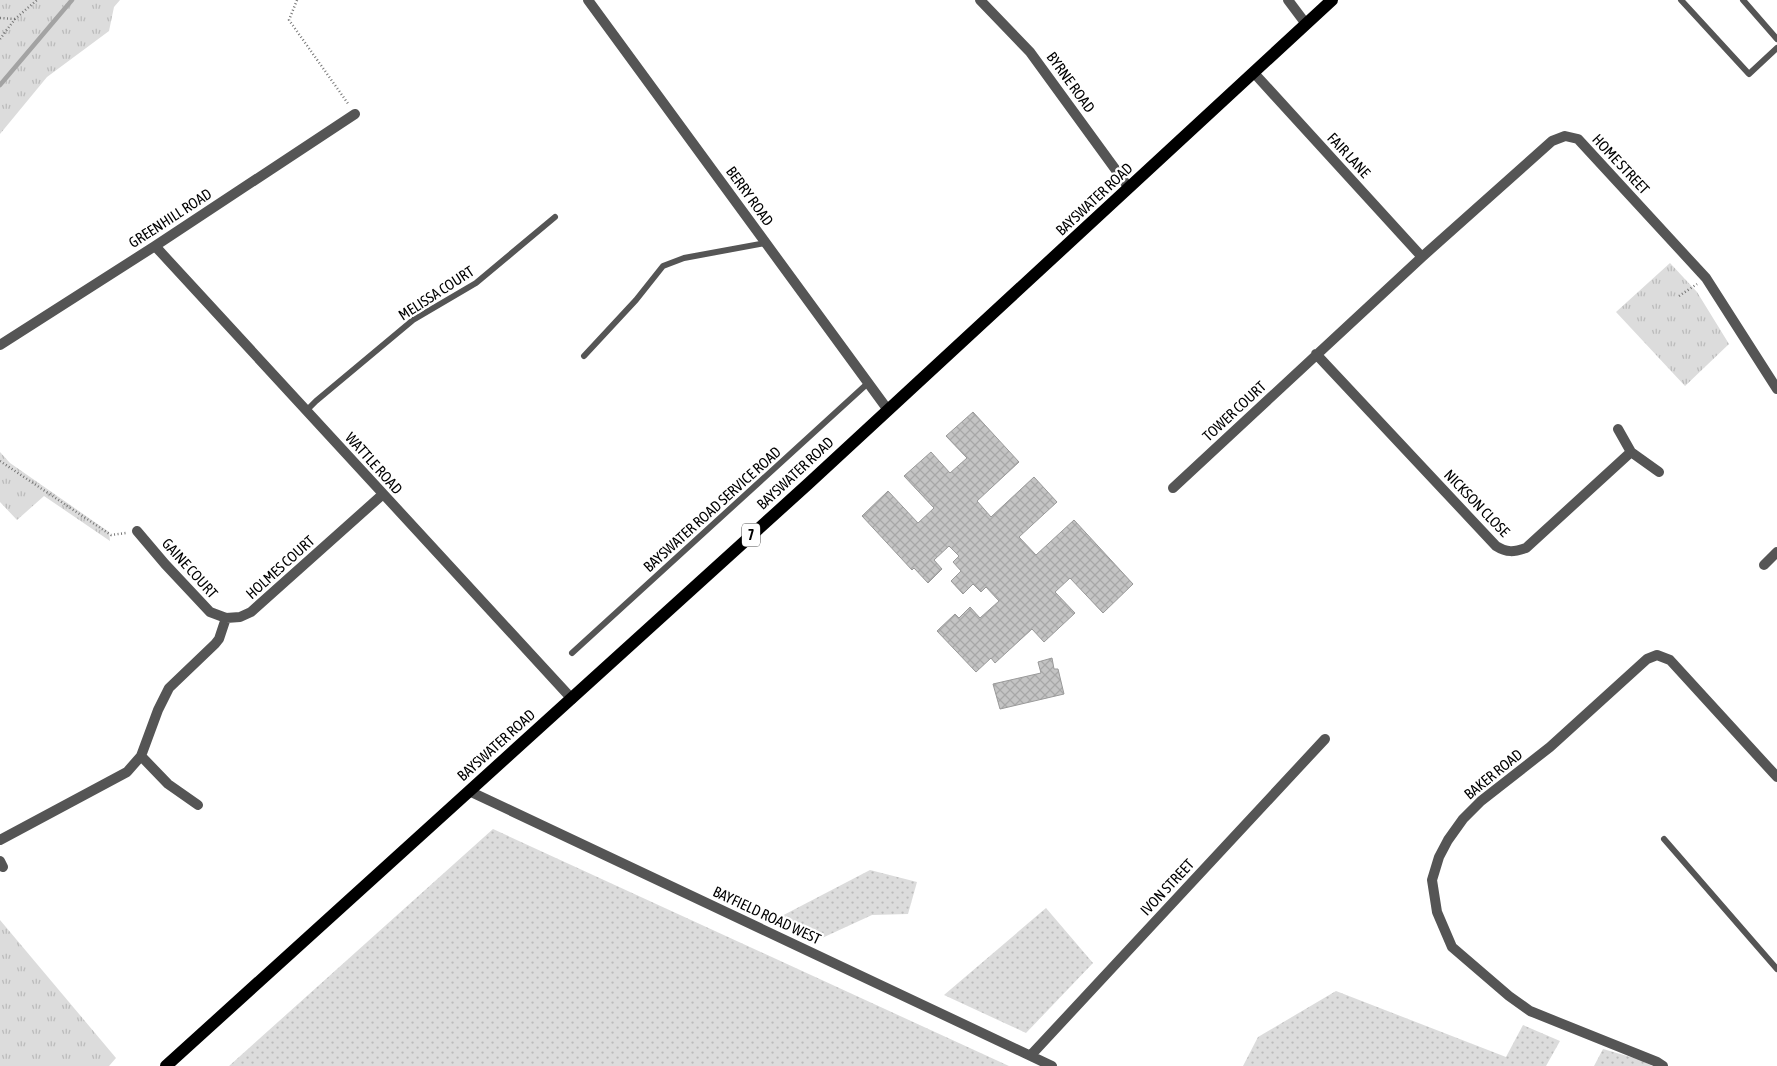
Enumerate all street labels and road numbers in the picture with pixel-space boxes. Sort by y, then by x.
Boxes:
street label: BYRNE ROAD [1043,49,1099,115]
street label: FAIR LANE [1324,129,1374,181]
street label: HOME STREET [1589,131,1653,198]
street label: BAYSWATER ROAD [1052,159,1136,239]
street label: BERRY ROAD [723,163,777,229]
street label: GREENHILL ROAD [125,185,215,251]
street label: MELISSA COURT [395,262,477,324]
street label: TOWER COURT [1199,377,1269,444]
street label: WATTLE ROAD [342,429,406,497]
street label: BAYSWATER ROAD [753,433,837,513]
street label: BAYSWATER ROAD SERVICE ROAD [640,443,784,575]
street label: NICKSON CLOSE [1441,466,1514,540]
road number: 7 [742,524,760,546]
street label: HOLMES COURT [242,532,318,602]
street label: GAINE COURT [159,535,222,602]
street label: BAYSWATER ROAD [454,706,538,784]
street label: BAKER ROAD [1461,745,1525,803]
street label: IVON STREET [1137,855,1198,919]
street label: BAYFIELD ROAD WEST [710,883,824,948]

